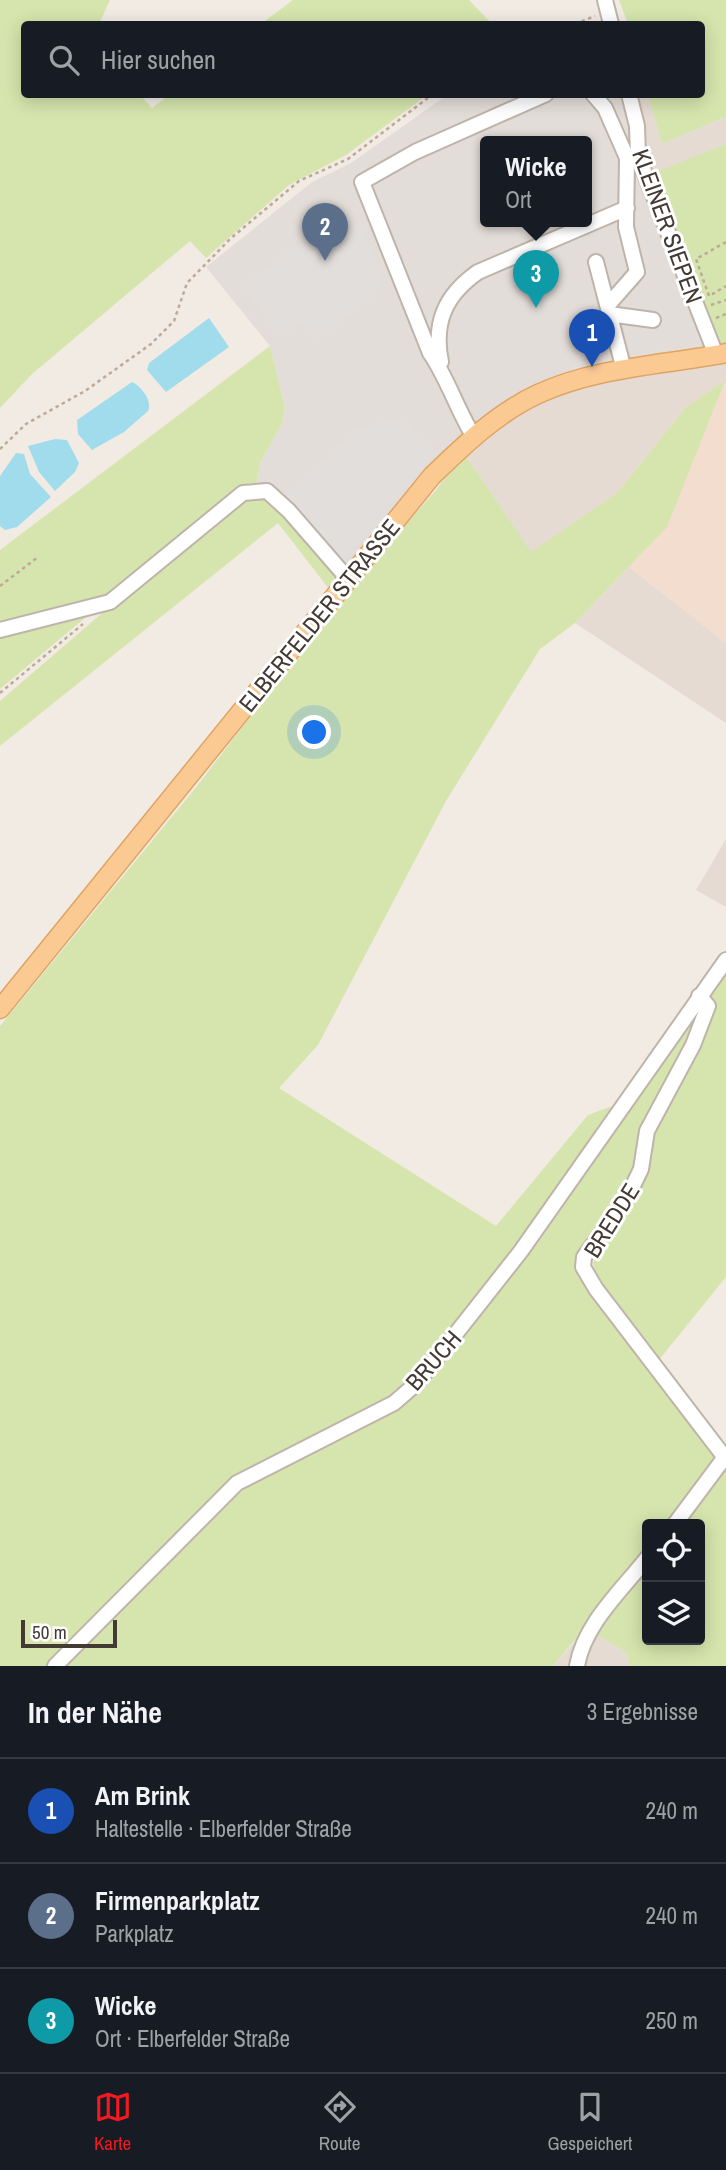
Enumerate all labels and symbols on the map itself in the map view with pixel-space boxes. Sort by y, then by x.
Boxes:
street label: KLEINER SIEPEN [625,144,711,308]
pin: 2 [302,203,348,261]
pin: 3 [513,250,559,308]
pin: 1 [569,309,615,367]
street label: ELBERFELDER STRASSE [231,512,407,718]
your location [297,715,331,749]
street label: BREDDE [576,1177,646,1263]
street label: BRUCH [398,1323,468,1397]
scale bar [21,1617,117,1649]

